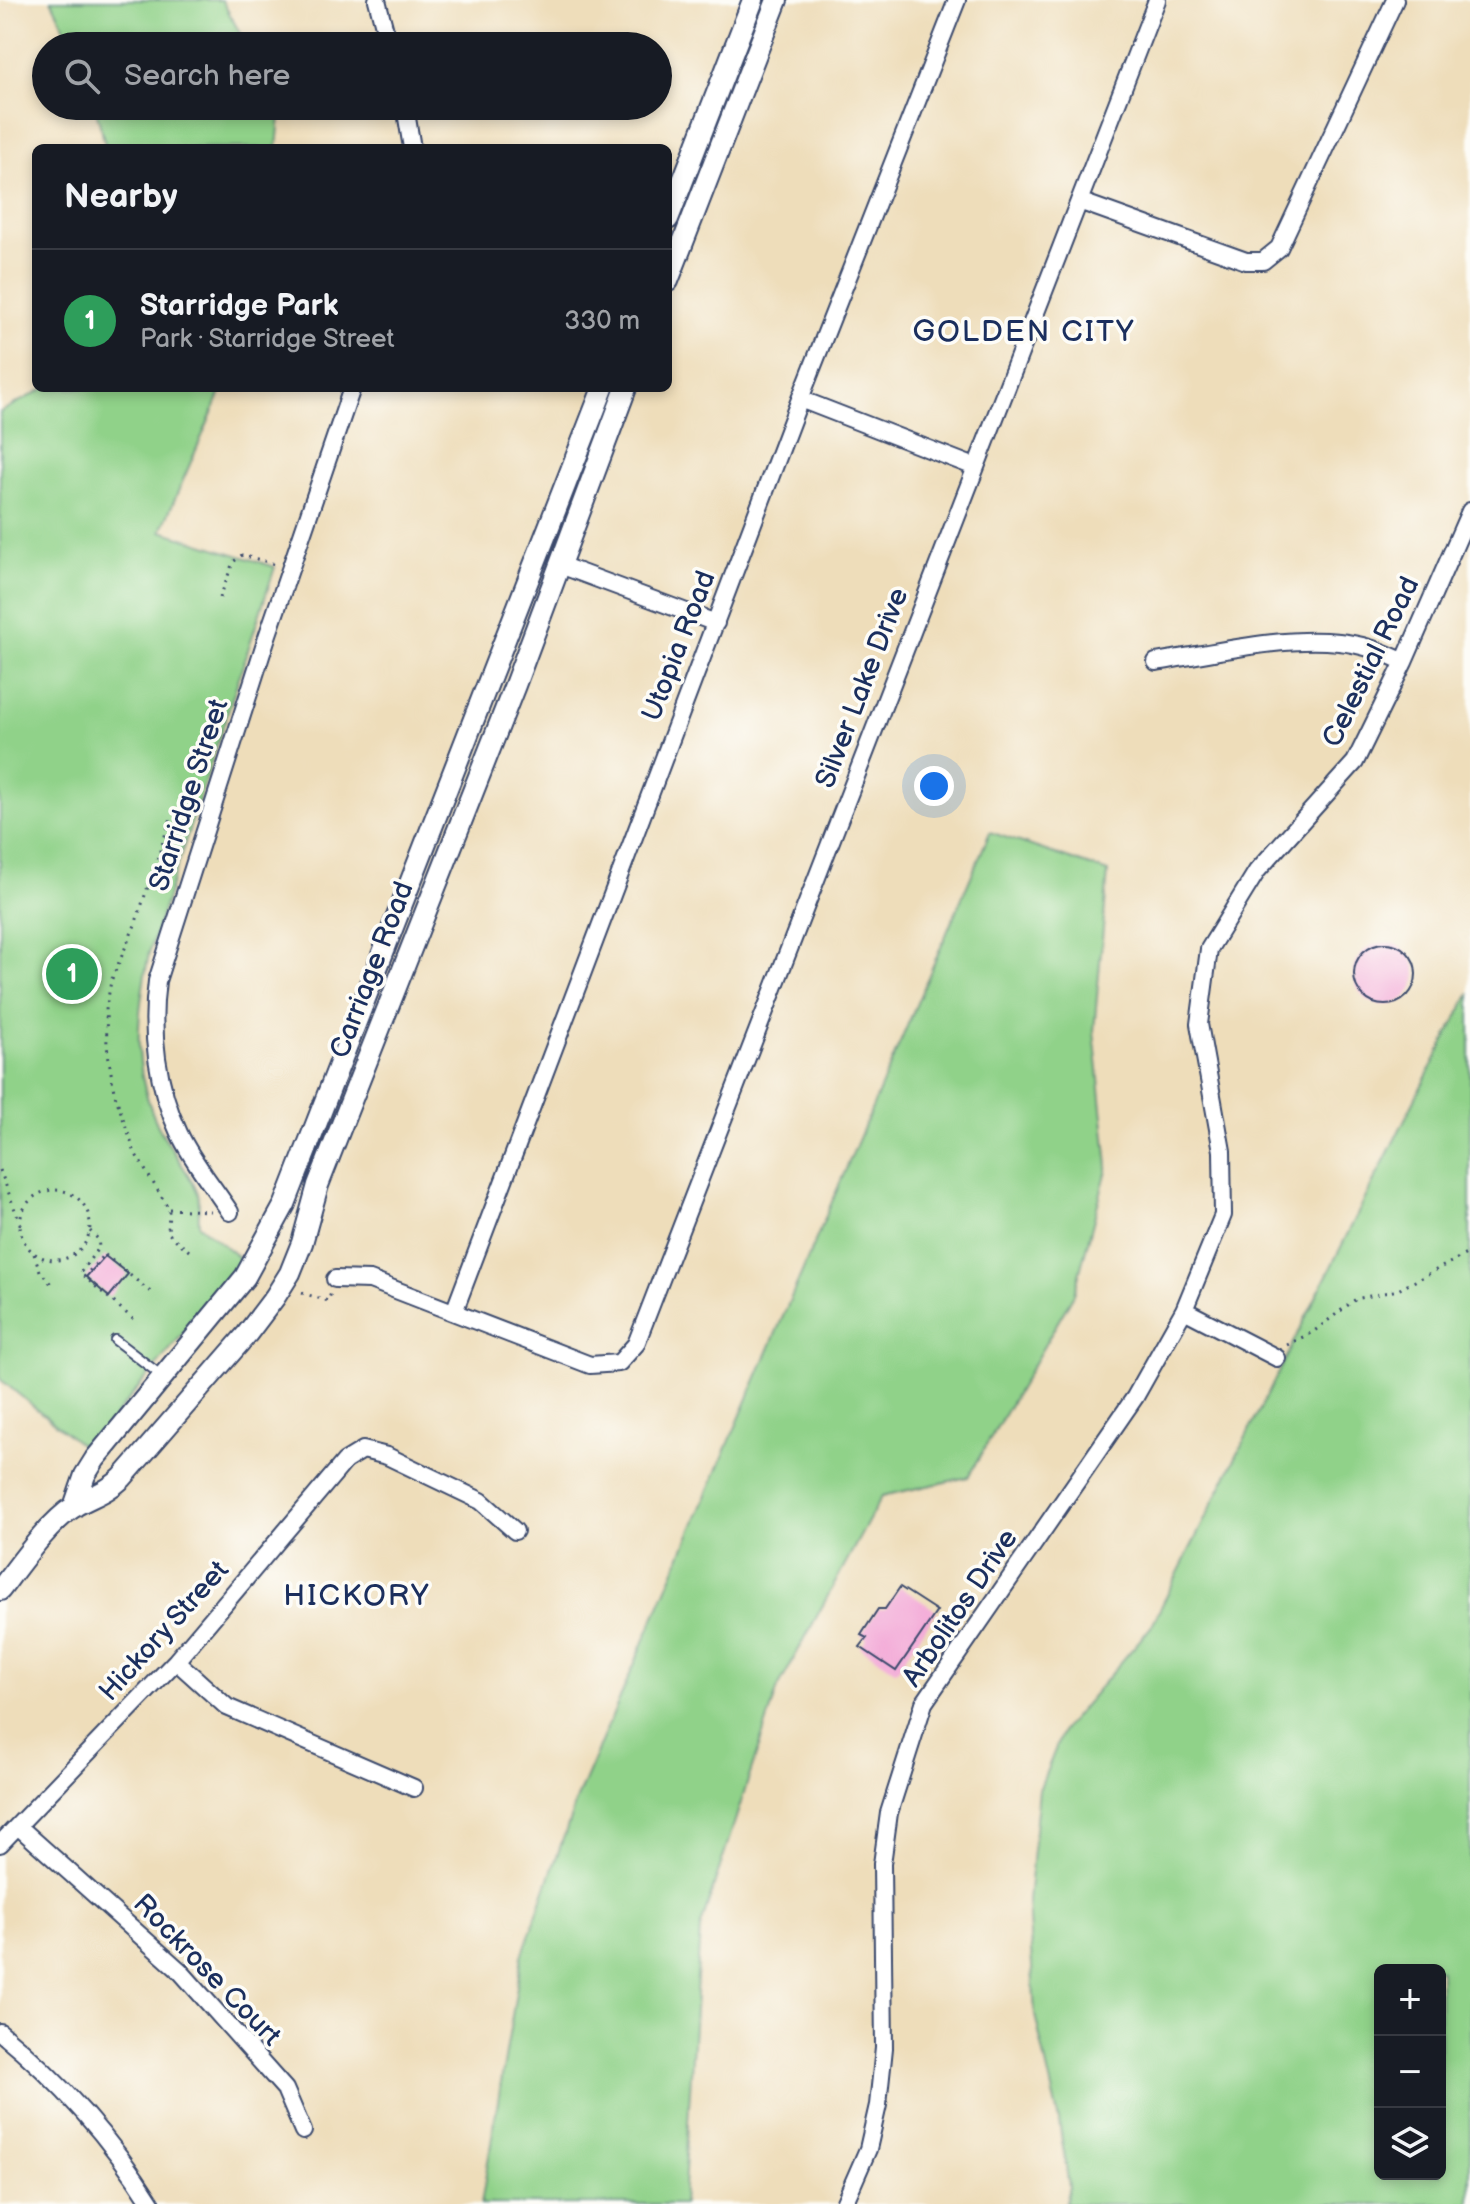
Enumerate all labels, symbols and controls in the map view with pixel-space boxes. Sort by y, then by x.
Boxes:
search box [32,32,672,120]
icon: search [60,54,104,98]
text: Search here [124,58,290,94]
text: Nearby [64,176,178,217]
text: Starridge Park [140,288,339,324]
text: 1 [85,306,95,337]
text: 330 m [564,306,640,337]
district label: GOLDEN CITY [912,314,1136,350]
text: Park · Starridge Street [140,324,394,355]
street label: Utopia Road [635,566,723,726]
street label: Celestial Road [1316,571,1426,753]
street label: Silver Lake Drive [809,583,915,793]
street label: Starridge Street [142,694,236,895]
your location [914,766,954,806]
street label: Carriage Road [323,877,421,1063]
pin: 1 [46,944,98,1004]
street label: Arbolitos Drive [895,1523,1025,1693]
street label: Hickory Street [92,1554,236,1708]
district label: HICKORY [283,1578,431,1614]
street label: Rockrose Court [126,1887,288,2053]
map controls [1374,1964,1446,2180]
button: + [1374,1964,1446,2036]
button: − [1374,2036,1446,2108]
button: layers [1374,2108,1446,2180]

